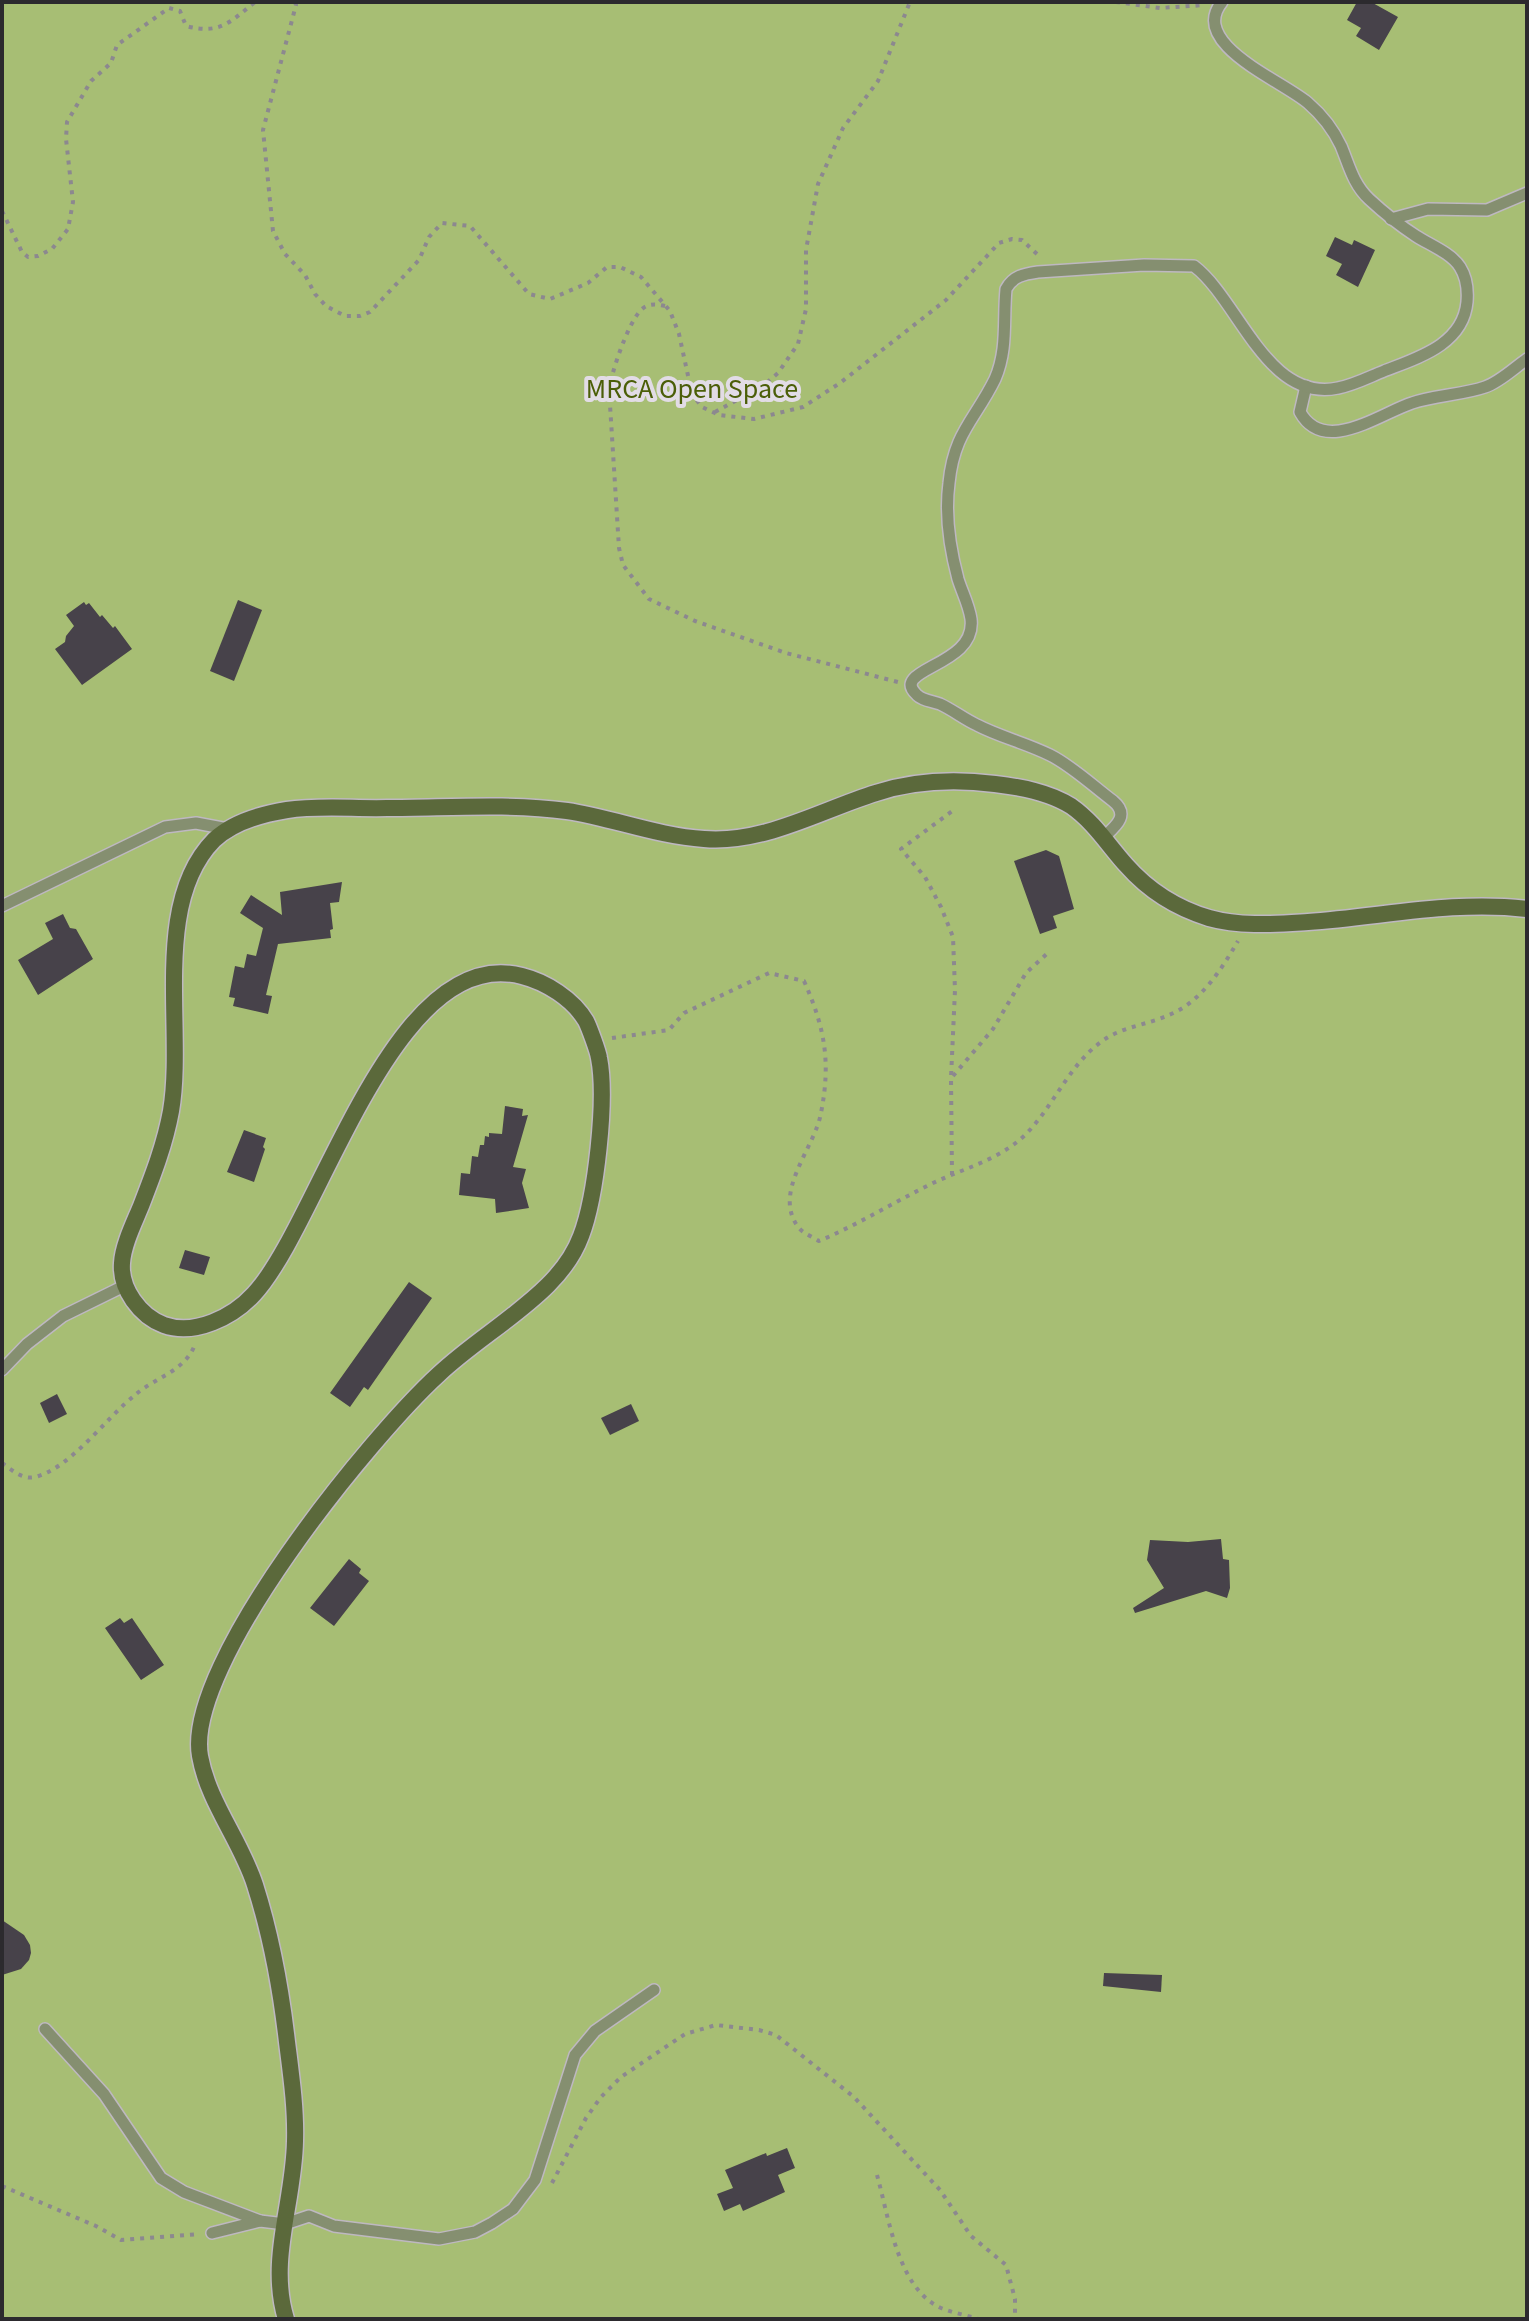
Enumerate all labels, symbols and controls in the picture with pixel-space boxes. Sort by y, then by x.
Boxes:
park label: MRCA Open Space [586,369,798,409]

